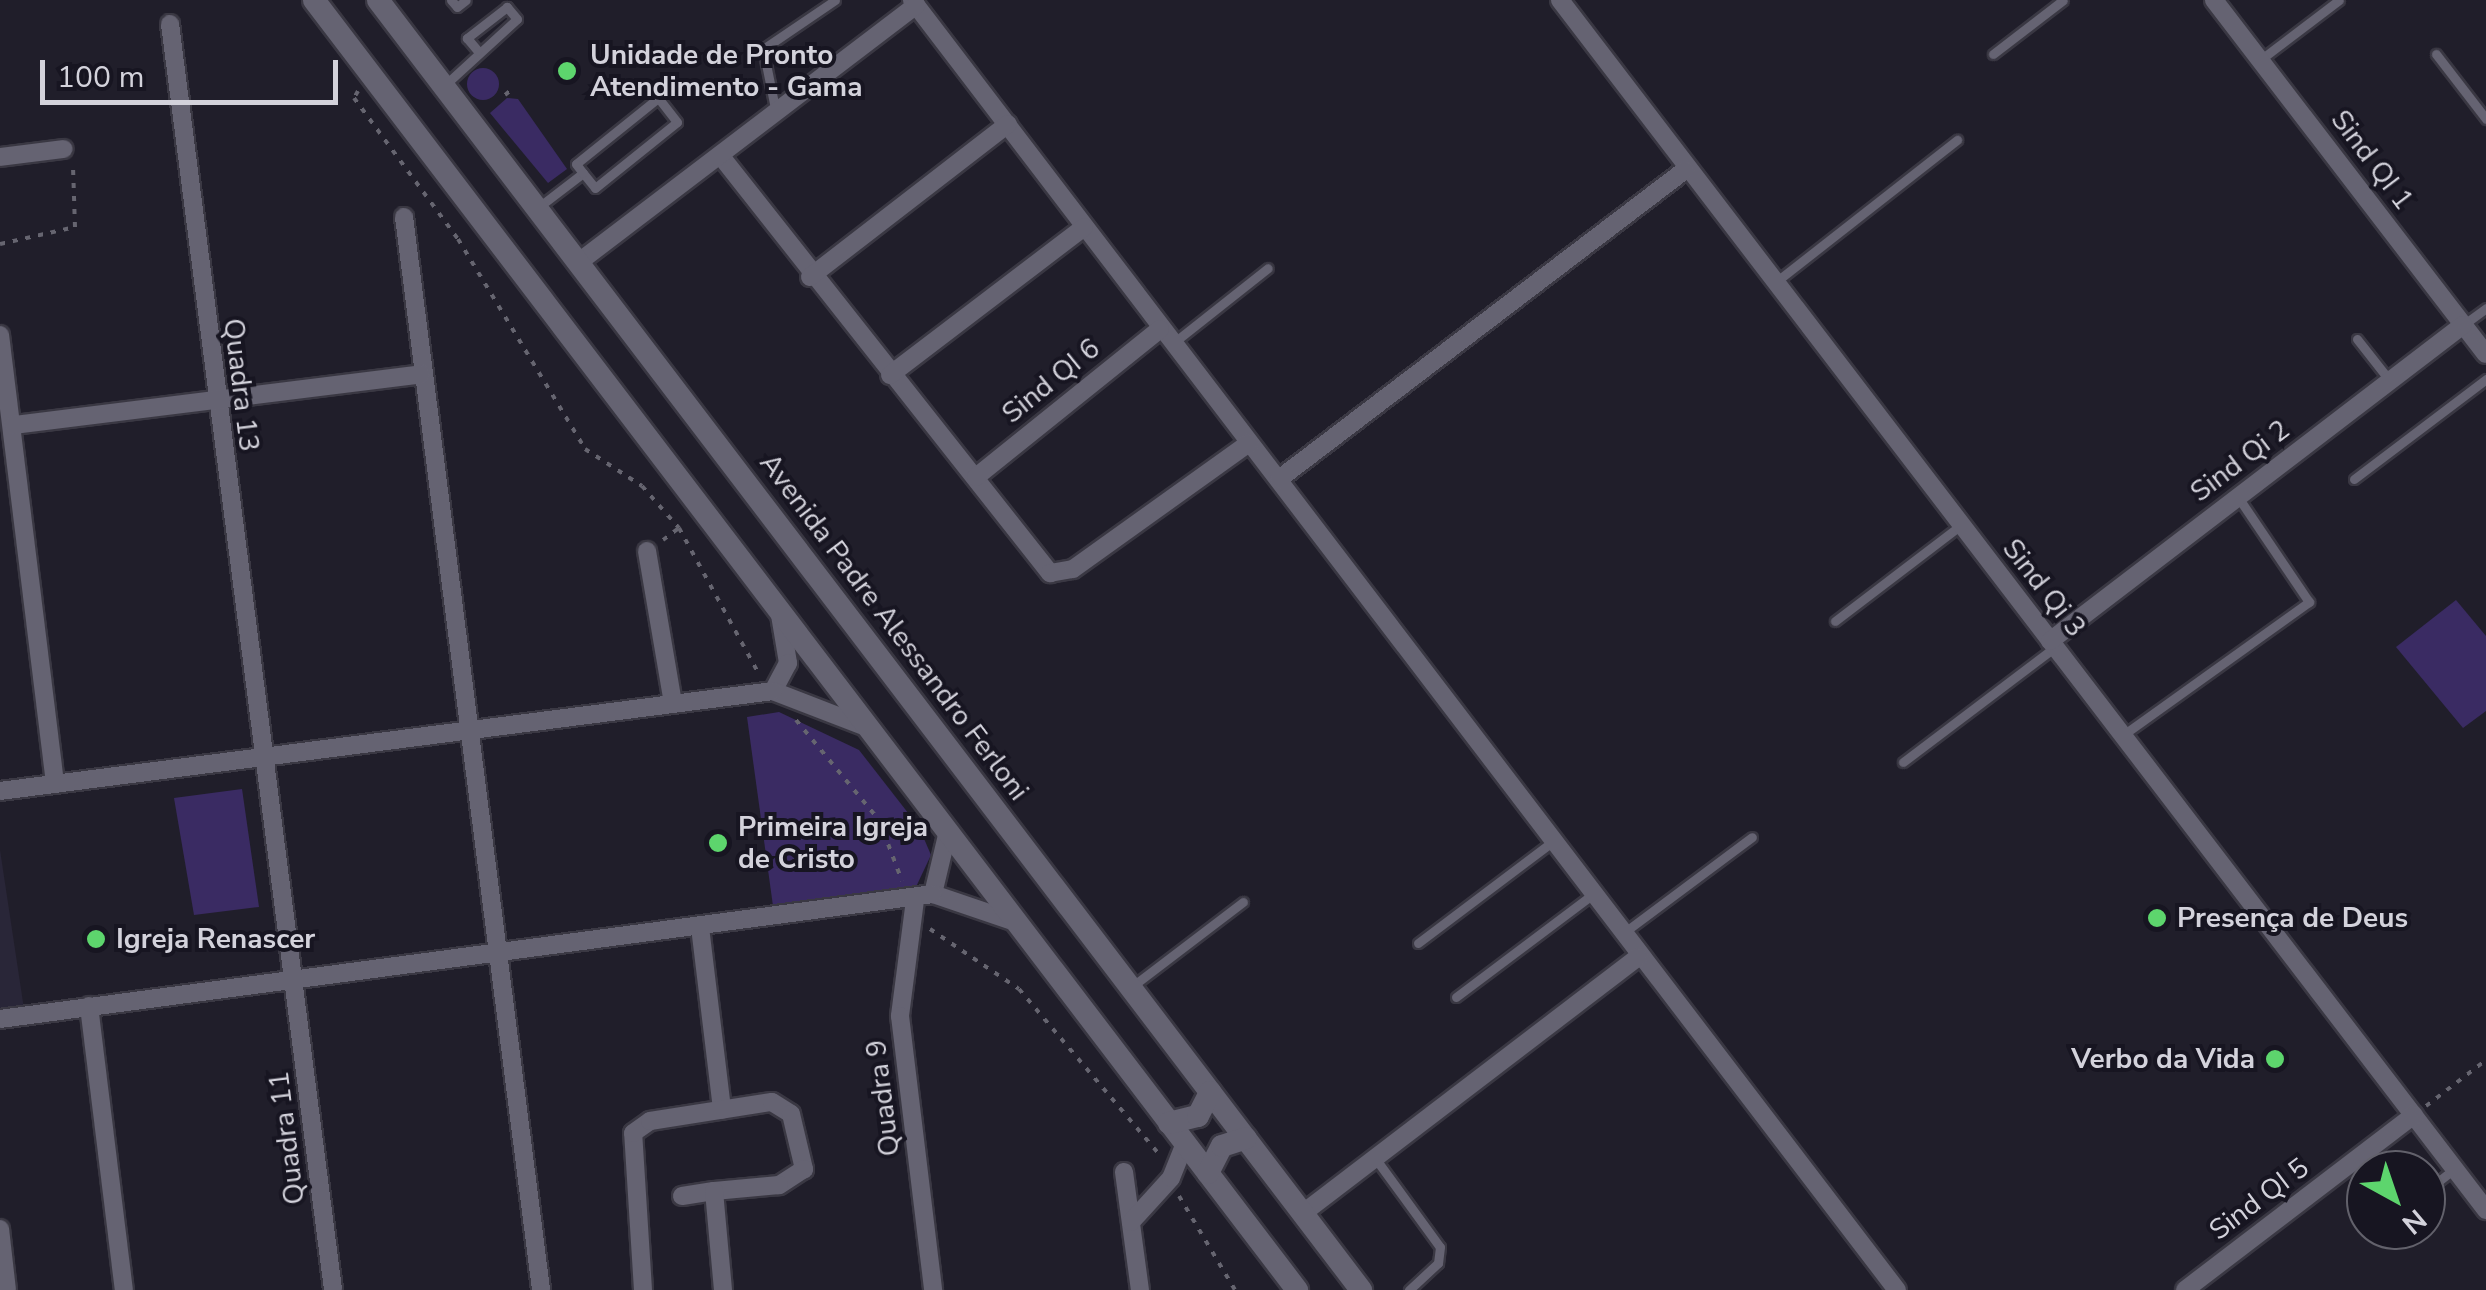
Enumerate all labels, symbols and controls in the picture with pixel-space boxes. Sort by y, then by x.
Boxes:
place label: Unidade de Pronto Atendimento - Gama [590,38,862,104]
scale bar [45,40,342,102]
text: 100 m [57,57,144,98]
marker: Unidade de Pronto Atendimento - Gama [554,58,580,84]
street label: Sind QI 1 [2324,104,2420,216]
street label: Quadra 13 [216,317,266,453]
street label: Sind QI 6 [995,332,1107,430]
street label: Sind Qi 2 [2184,413,2296,509]
street label: Avenida Padre Alessandro Ferloni [753,447,1035,807]
street label: Sind Qi 3 [1995,532,2093,644]
place label: Primeira Igreja de Cristo [738,810,928,876]
marker: Primeira Igreja de Cristo [707,832,729,854]
place label: Presença de Deus [2177,901,2408,935]
marker: Presença de Deus [2146,907,2168,929]
place label: Igreja Renascer [116,922,315,956]
marker: Igreja Renascer [85,928,107,950]
street label: Quadra 9 [859,1038,907,1158]
place label: Verbo da Vida [2071,1042,2255,1076]
marker: Verbo da Vida [2264,1048,2286,1070]
street label: Quadra 11 [262,1070,312,1206]
north arrow [2346,1150,2446,1250]
street label: Sind QI 5 [2203,1151,2315,1247]
text: N [2394,1200,2434,1243]

